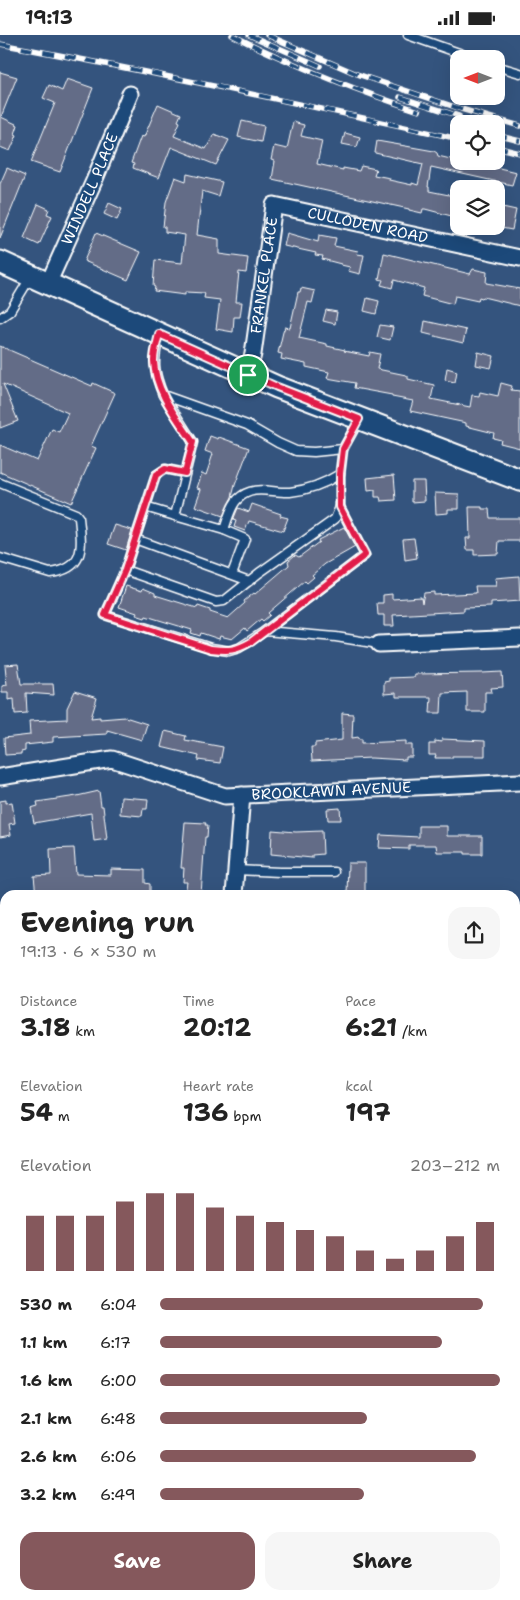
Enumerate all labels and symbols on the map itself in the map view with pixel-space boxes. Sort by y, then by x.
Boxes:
north arrow [450,50,505,105]
street label: WINDELL PLACE [57,130,123,248]
street label: CULLODEN ROAD [306,202,430,248]
street label: FRANKEL PLACE [246,216,282,335]
pin [227,354,269,396]
street label: BROOKLAWN AVENUE [251,777,412,805]

